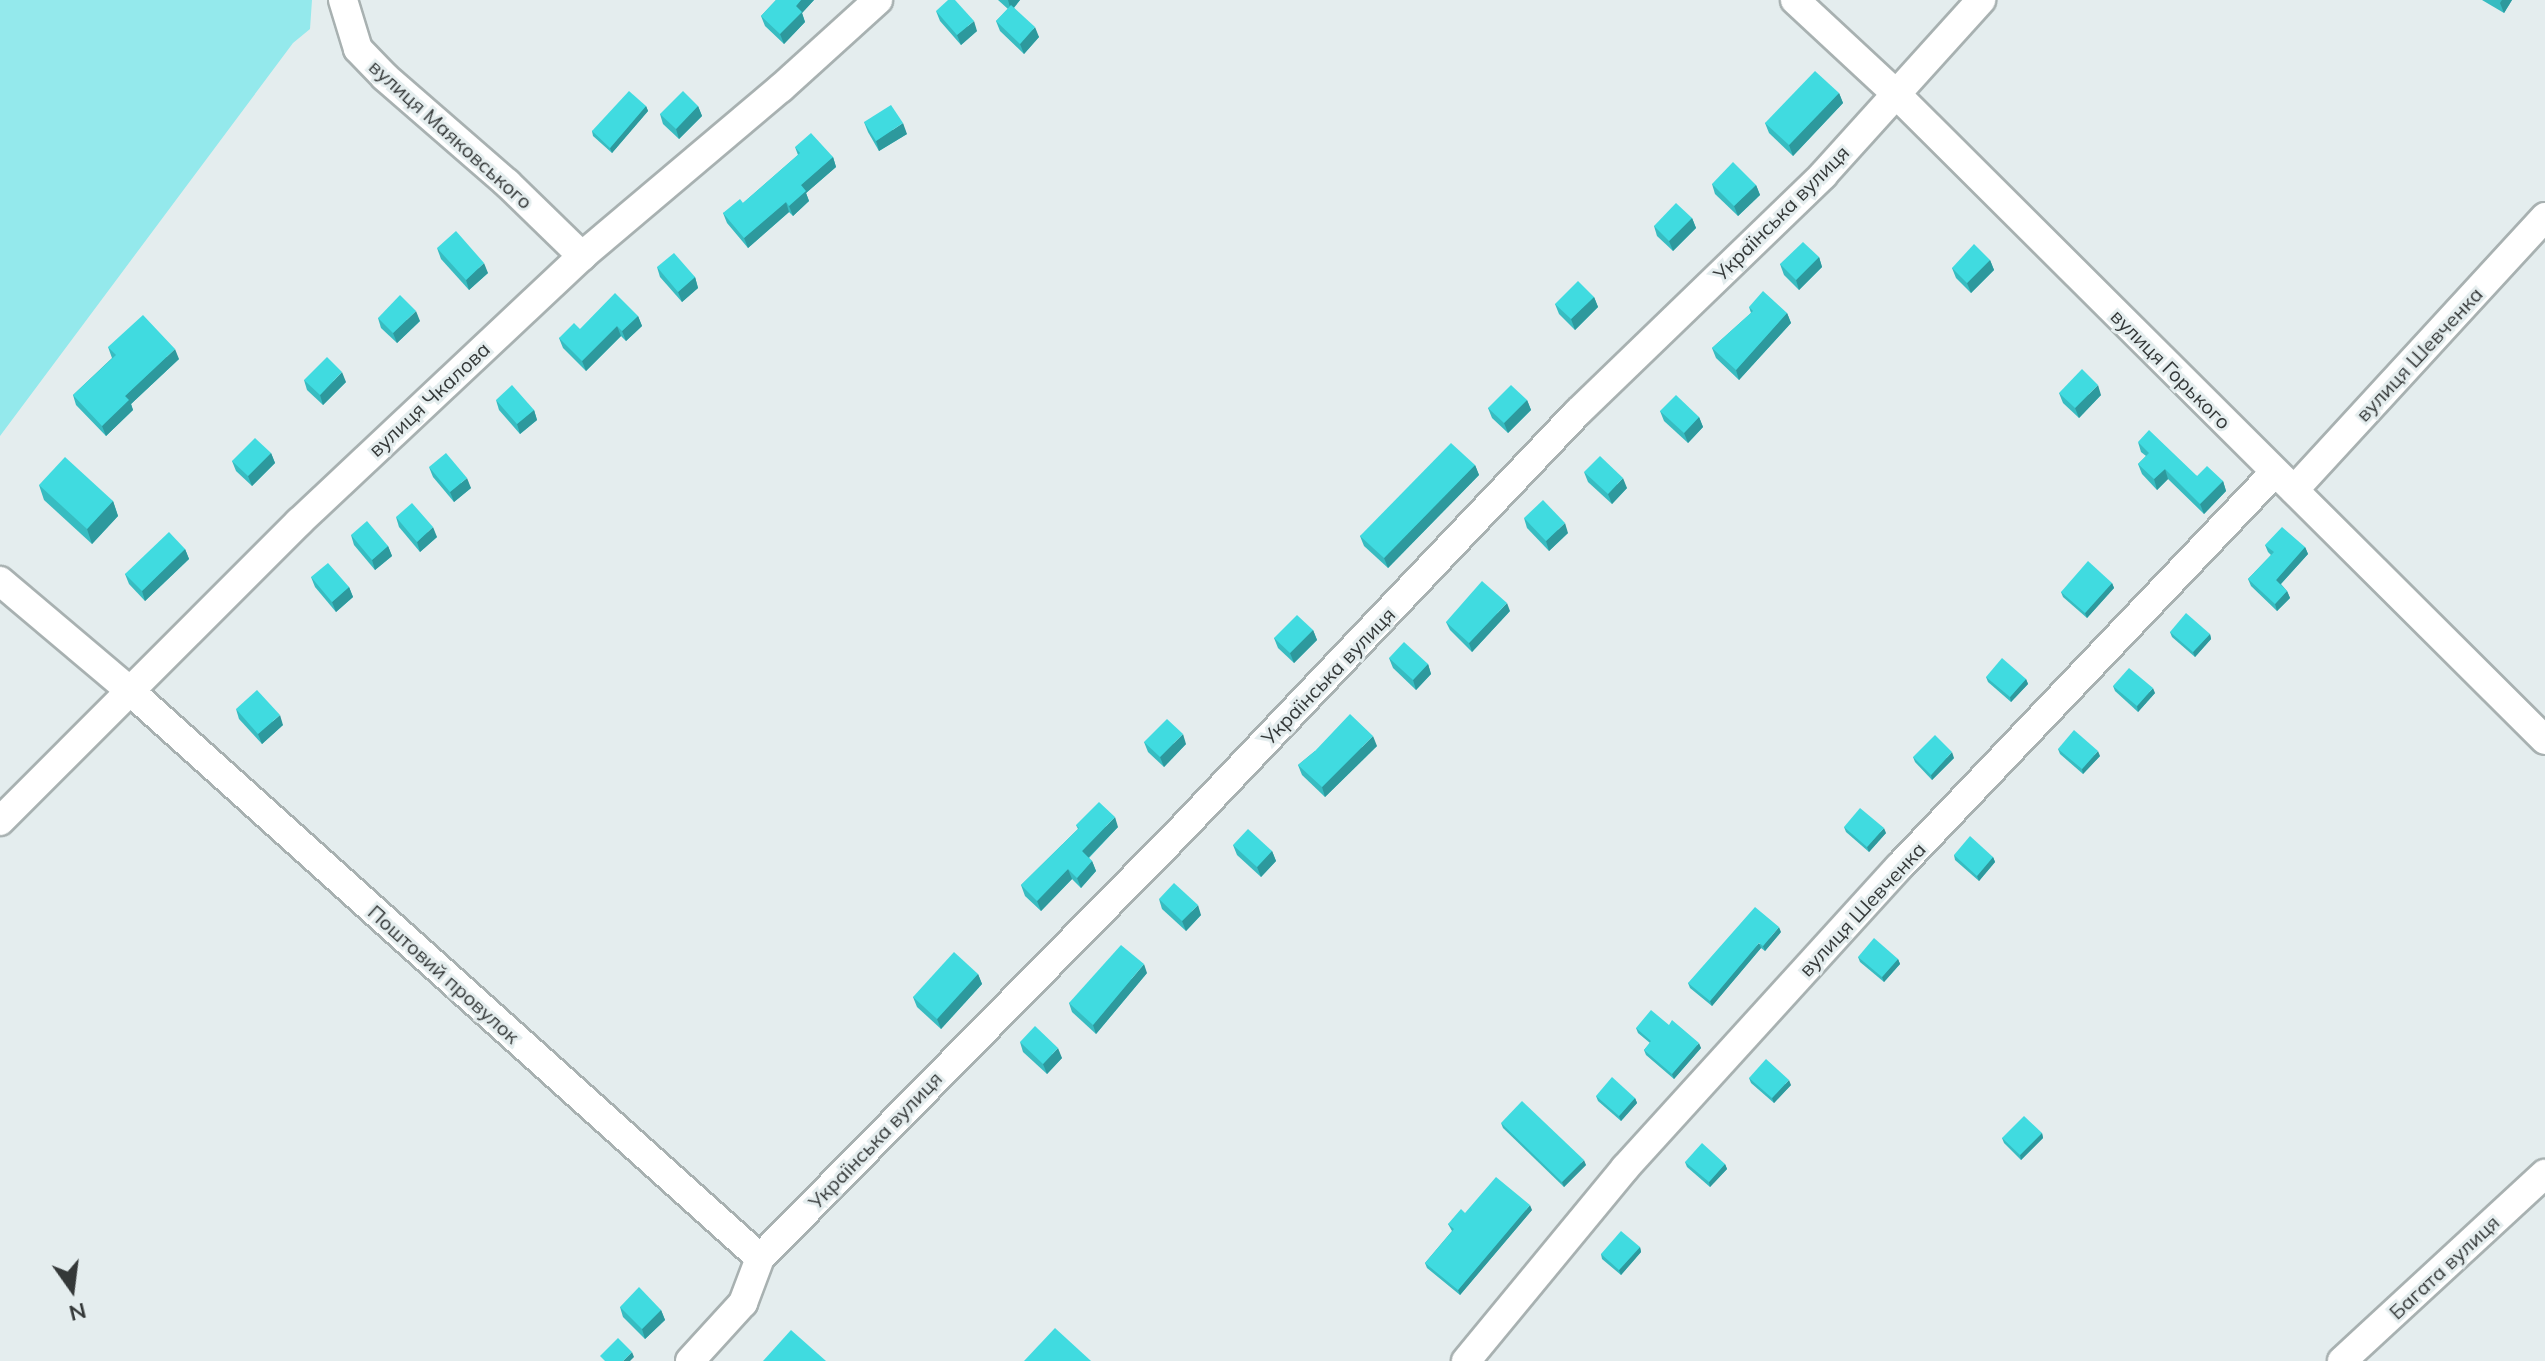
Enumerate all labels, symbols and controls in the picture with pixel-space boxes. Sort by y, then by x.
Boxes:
street label: вулиця Маяковського [364,54,538,214]
street label: Українська вулиця [1708,140,1854,286]
street label: вулиця Шевченка [2351,282,2487,426]
street label: вулиця Горького [2106,304,2236,434]
street label: вулиця Чкалова [363,337,495,461]
street label: Українська вулиця [1256,602,1400,750]
street label: вулиця Шевченка [1794,837,1930,981]
street label: Поштовий провулок [363,900,525,1048]
street label: Українська вулиця [803,1066,947,1214]
street label: Багата вулиця [2384,1210,2504,1324]
north arrow [32,1249,112,1329]
text: N [66,1297,89,1328]

